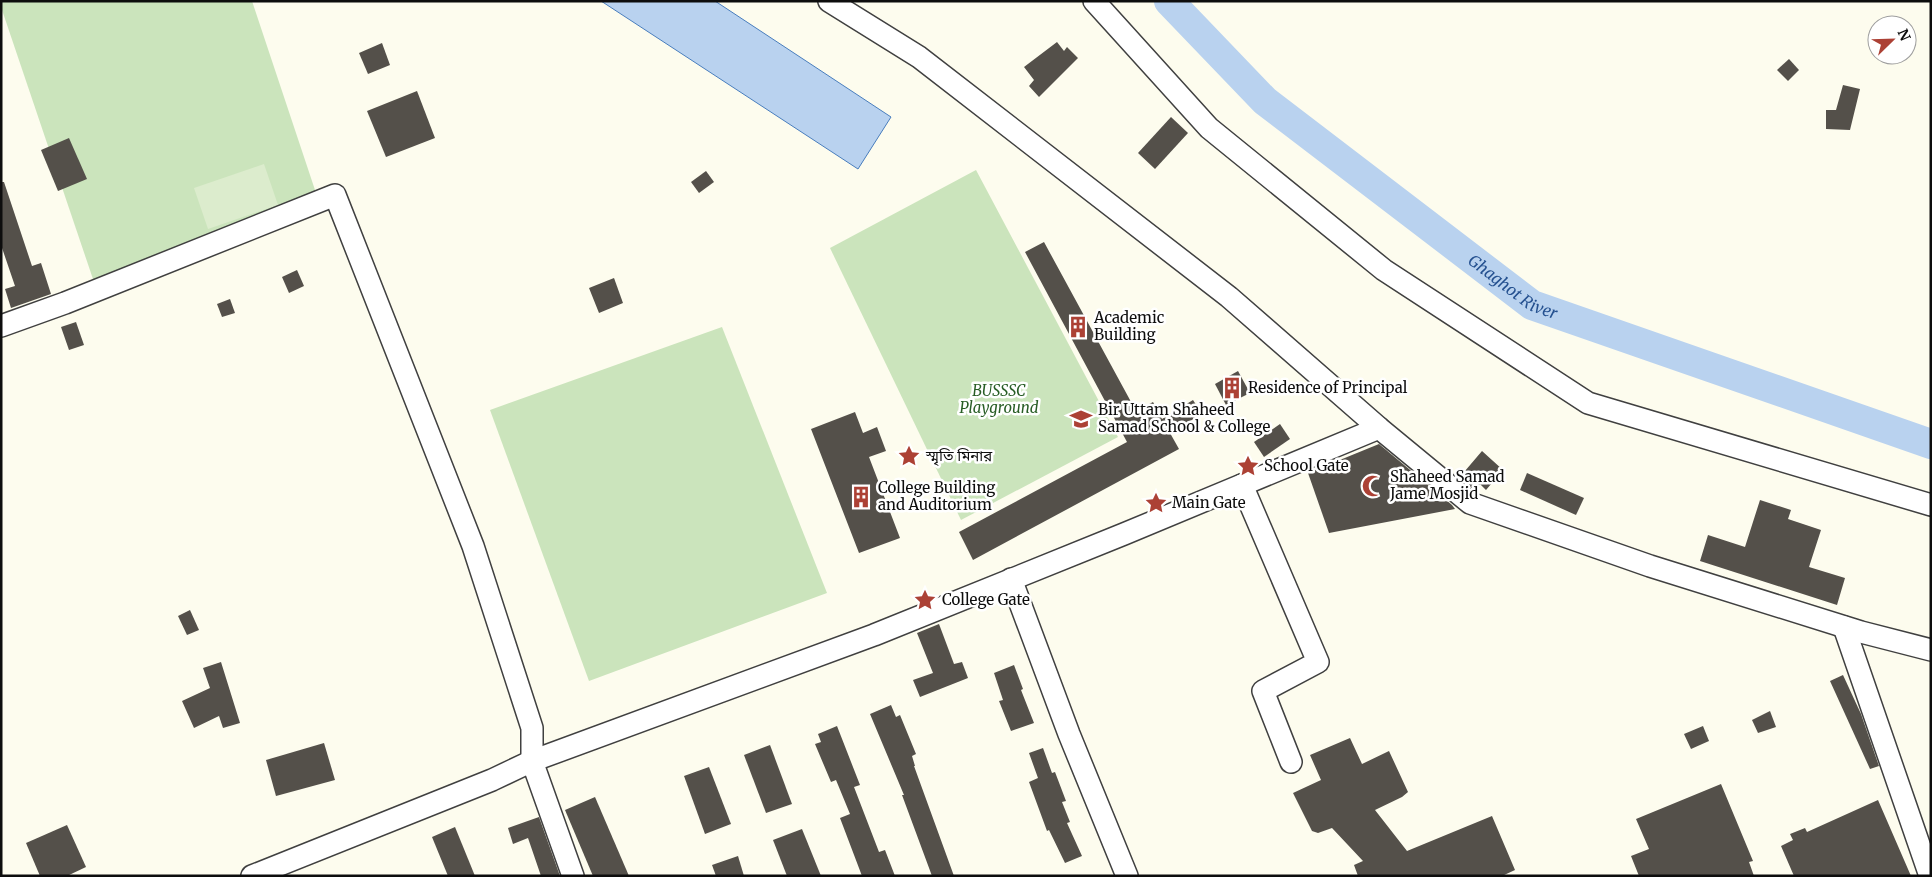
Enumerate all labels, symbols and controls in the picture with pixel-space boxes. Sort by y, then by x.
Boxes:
north arrow [1867,15,1917,65]
text: N [1894,26,1914,44]
water label: Ghaghot River [1464,250,1561,323]
place label: Academic Building [1093,308,1165,344]
building icon: Academic Building [1065,314,1091,340]
building icon: Residence of Principal [1219,375,1245,401]
place label: Residence of Principal [1248,378,1408,397]
park label: BUSSSC Playground [960,381,1039,417]
place label: Bir Uttam Shaheed Samad School & College [1098,400,1270,436]
school or university icon: Bir Uttam Shaheed Samad School & College [1068,406,1094,432]
place icon: স্মৃতি মিনার [896,443,922,469]
place label: স্মৃতি মিনার [925,446,993,466]
place icon: School Gate [1235,453,1261,479]
place label: School Gate [1264,456,1349,475]
place label: Shaheed Samad Jame Mosjid [1389,467,1505,503]
mosque icon: Shaheed Samad Jame Mosjid [1360,473,1386,499]
place label: College Building and Auditorium [878,478,995,514]
building icon: College Building and Auditorium [848,484,874,510]
place icon: Main Gate [1143,490,1169,516]
place label: Main Gate [1172,493,1246,512]
place icon: College Gate [912,587,938,613]
place label: College Gate [942,590,1030,609]

